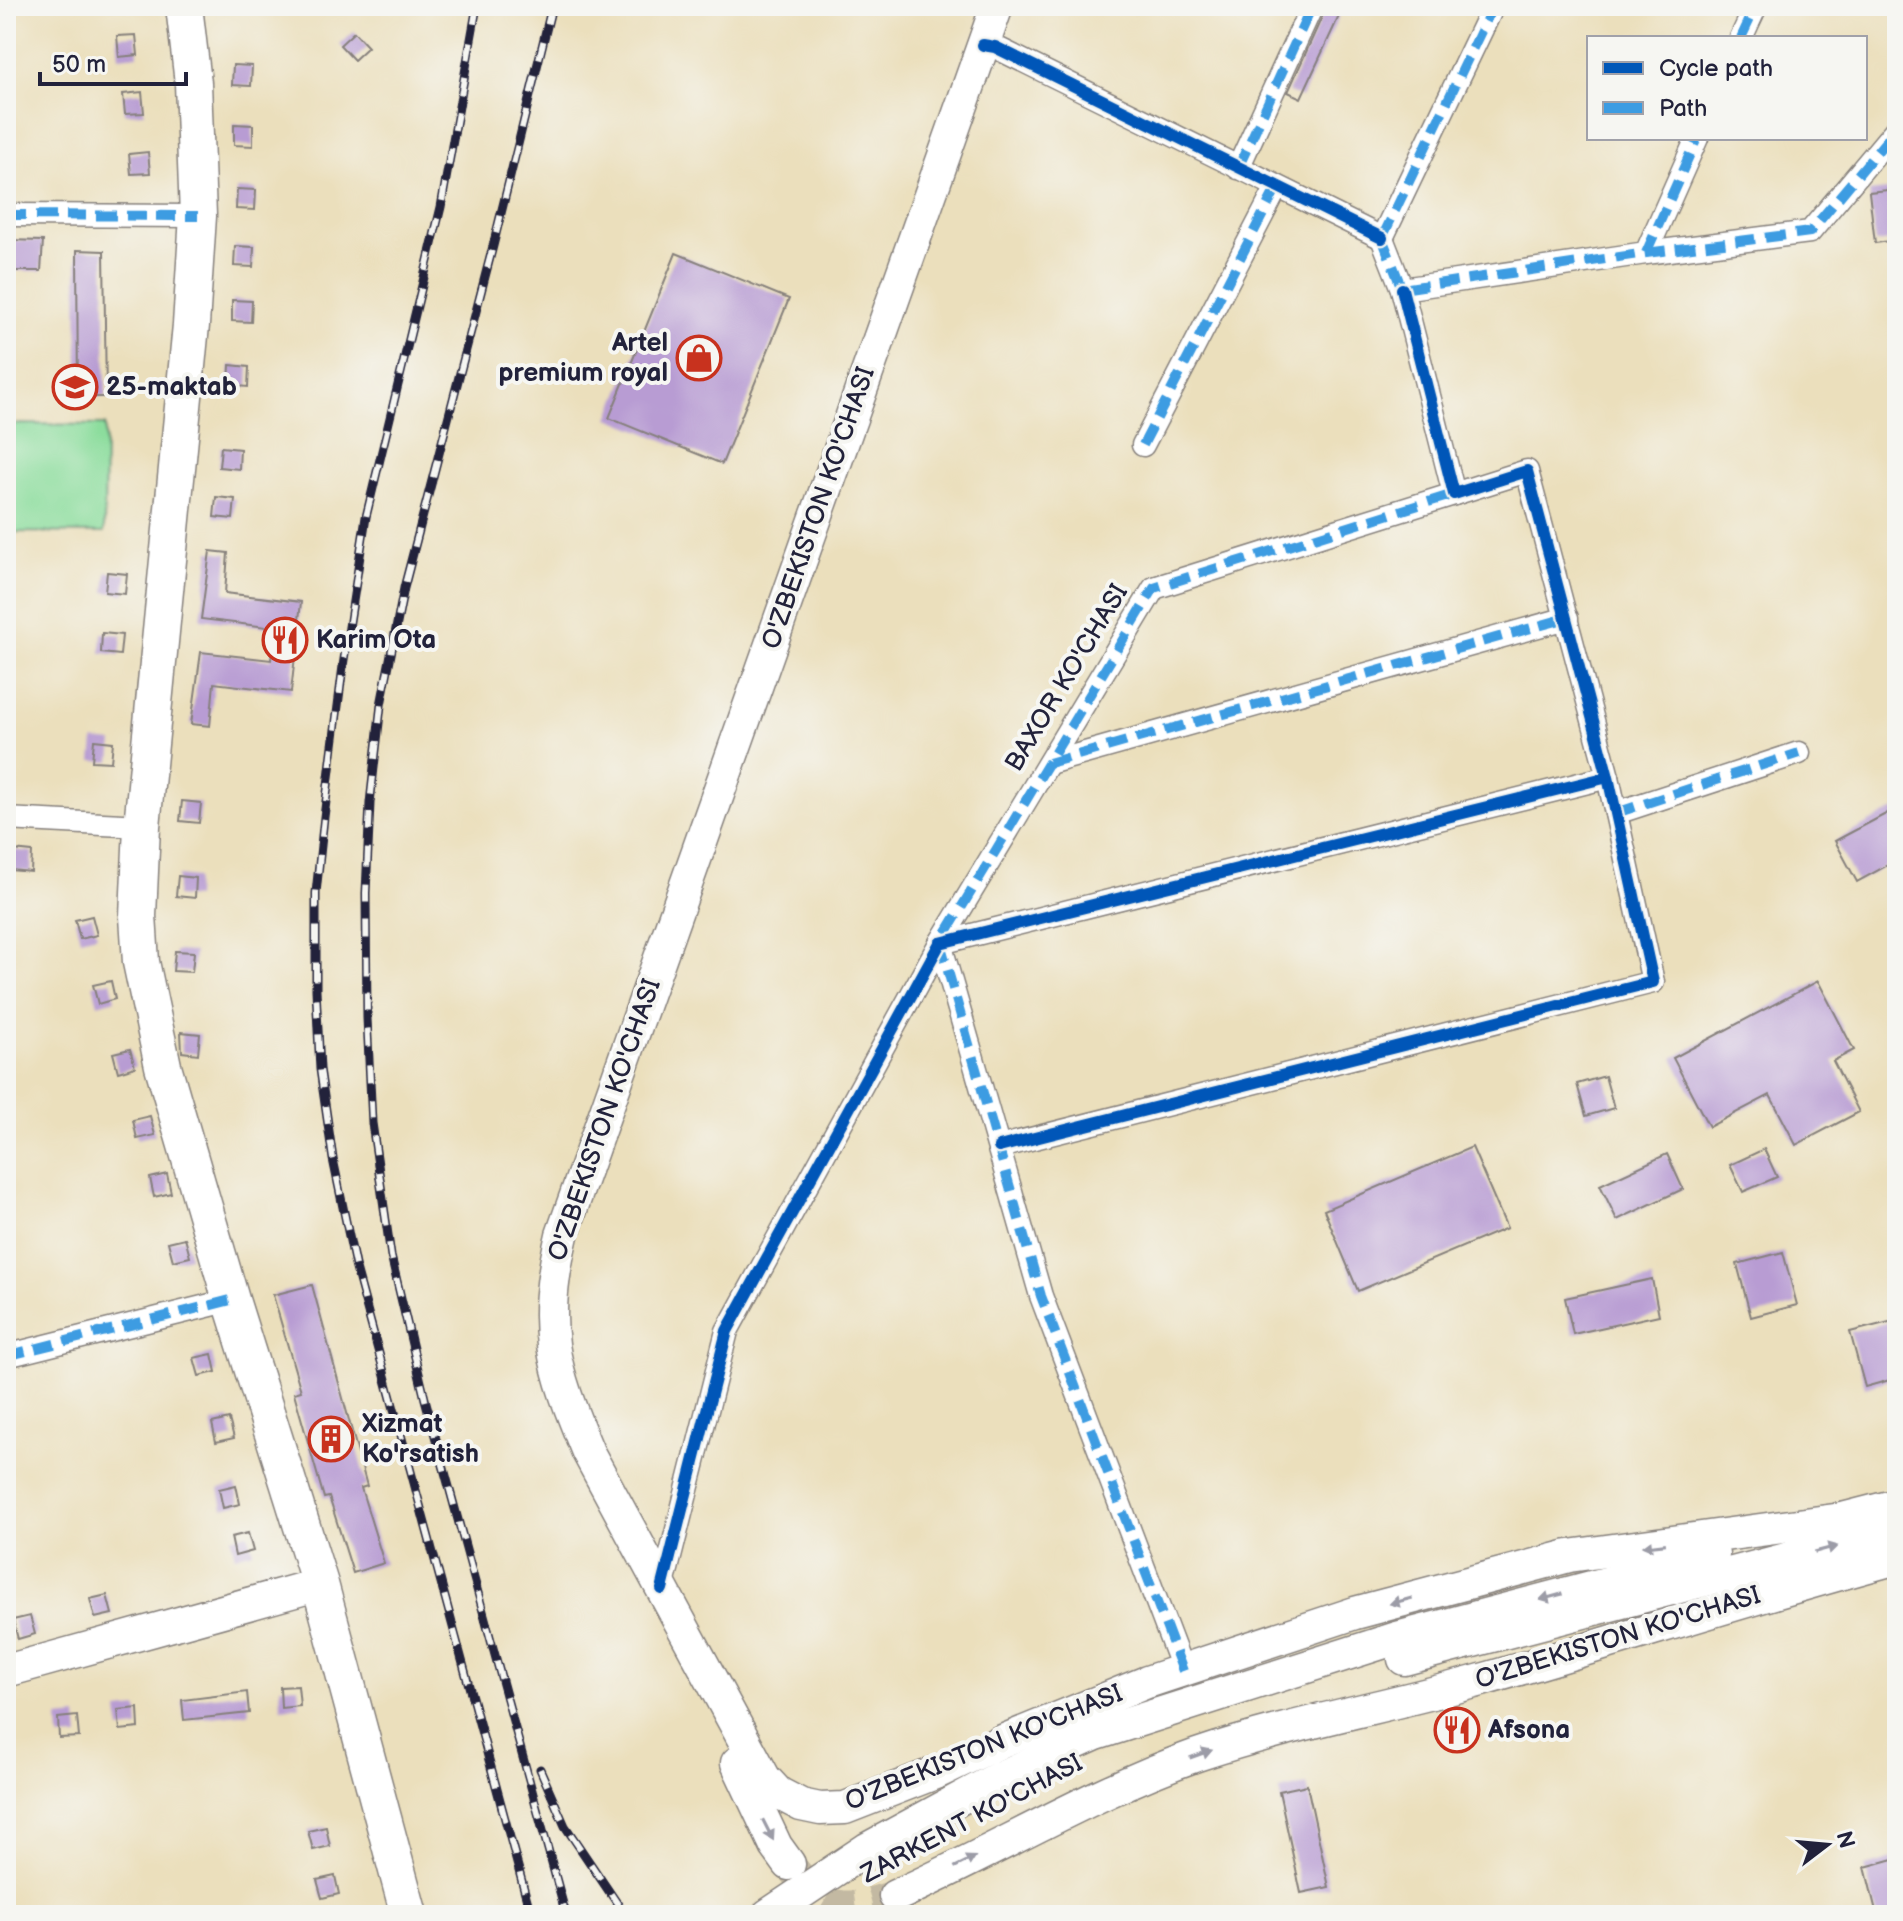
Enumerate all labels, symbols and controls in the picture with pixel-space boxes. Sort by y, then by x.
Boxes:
scale bar [40,36,186,86]
legend [1587,36,1867,140]
text: 50 m [52,50,106,79]
text: Cycle path [1659,54,1773,83]
text: Path [1659,94,1707,123]
place label: Artel premium royal [499,328,668,389]
shop icon: Artel premium royal [675,334,723,382]
school or university icon: 25-maktab [51,363,99,411]
street label: O'ZBEKISTON KO'CHASI [756,363,882,653]
place label: 25-maktab [106,372,237,403]
street label: BAXOR KO'CHASI [999,579,1135,777]
restaurant icon: Karim Ota [261,616,309,664]
place label: Karim Ota [316,625,436,656]
street label: O'ZBEKISTON KO'CHASI [542,975,668,1265]
place label: Xizmat Ko'rsatish [362,1409,479,1470]
building icon: Xizmat Ko'rsatish [307,1415,355,1463]
one-way arrow [1641,1539,1666,1552]
one-way arrow [1814,1543,1839,1555]
street label: O'ZBEKISTON KO'CHASI [1472,1580,1764,1696]
one-way arrow [1539,1592,1564,1604]
one-way arrow [1388,1595,1413,1607]
street label: O'ZBEKISTON KO'CHASI [841,1678,1127,1818]
restaurant icon: Afsona [1433,1706,1481,1754]
place label: Afsona [1487,1715,1570,1746]
street label: ZARKENT KO'CHASI [855,1748,1088,1891]
one-way arrow [1190,1748,1214,1760]
north arrow [1787,1805,1867,1885]
one-way arrow [762,1819,775,1842]
text: N [1830,1828,1860,1852]
one-way arrow [954,1856,976,1870]

